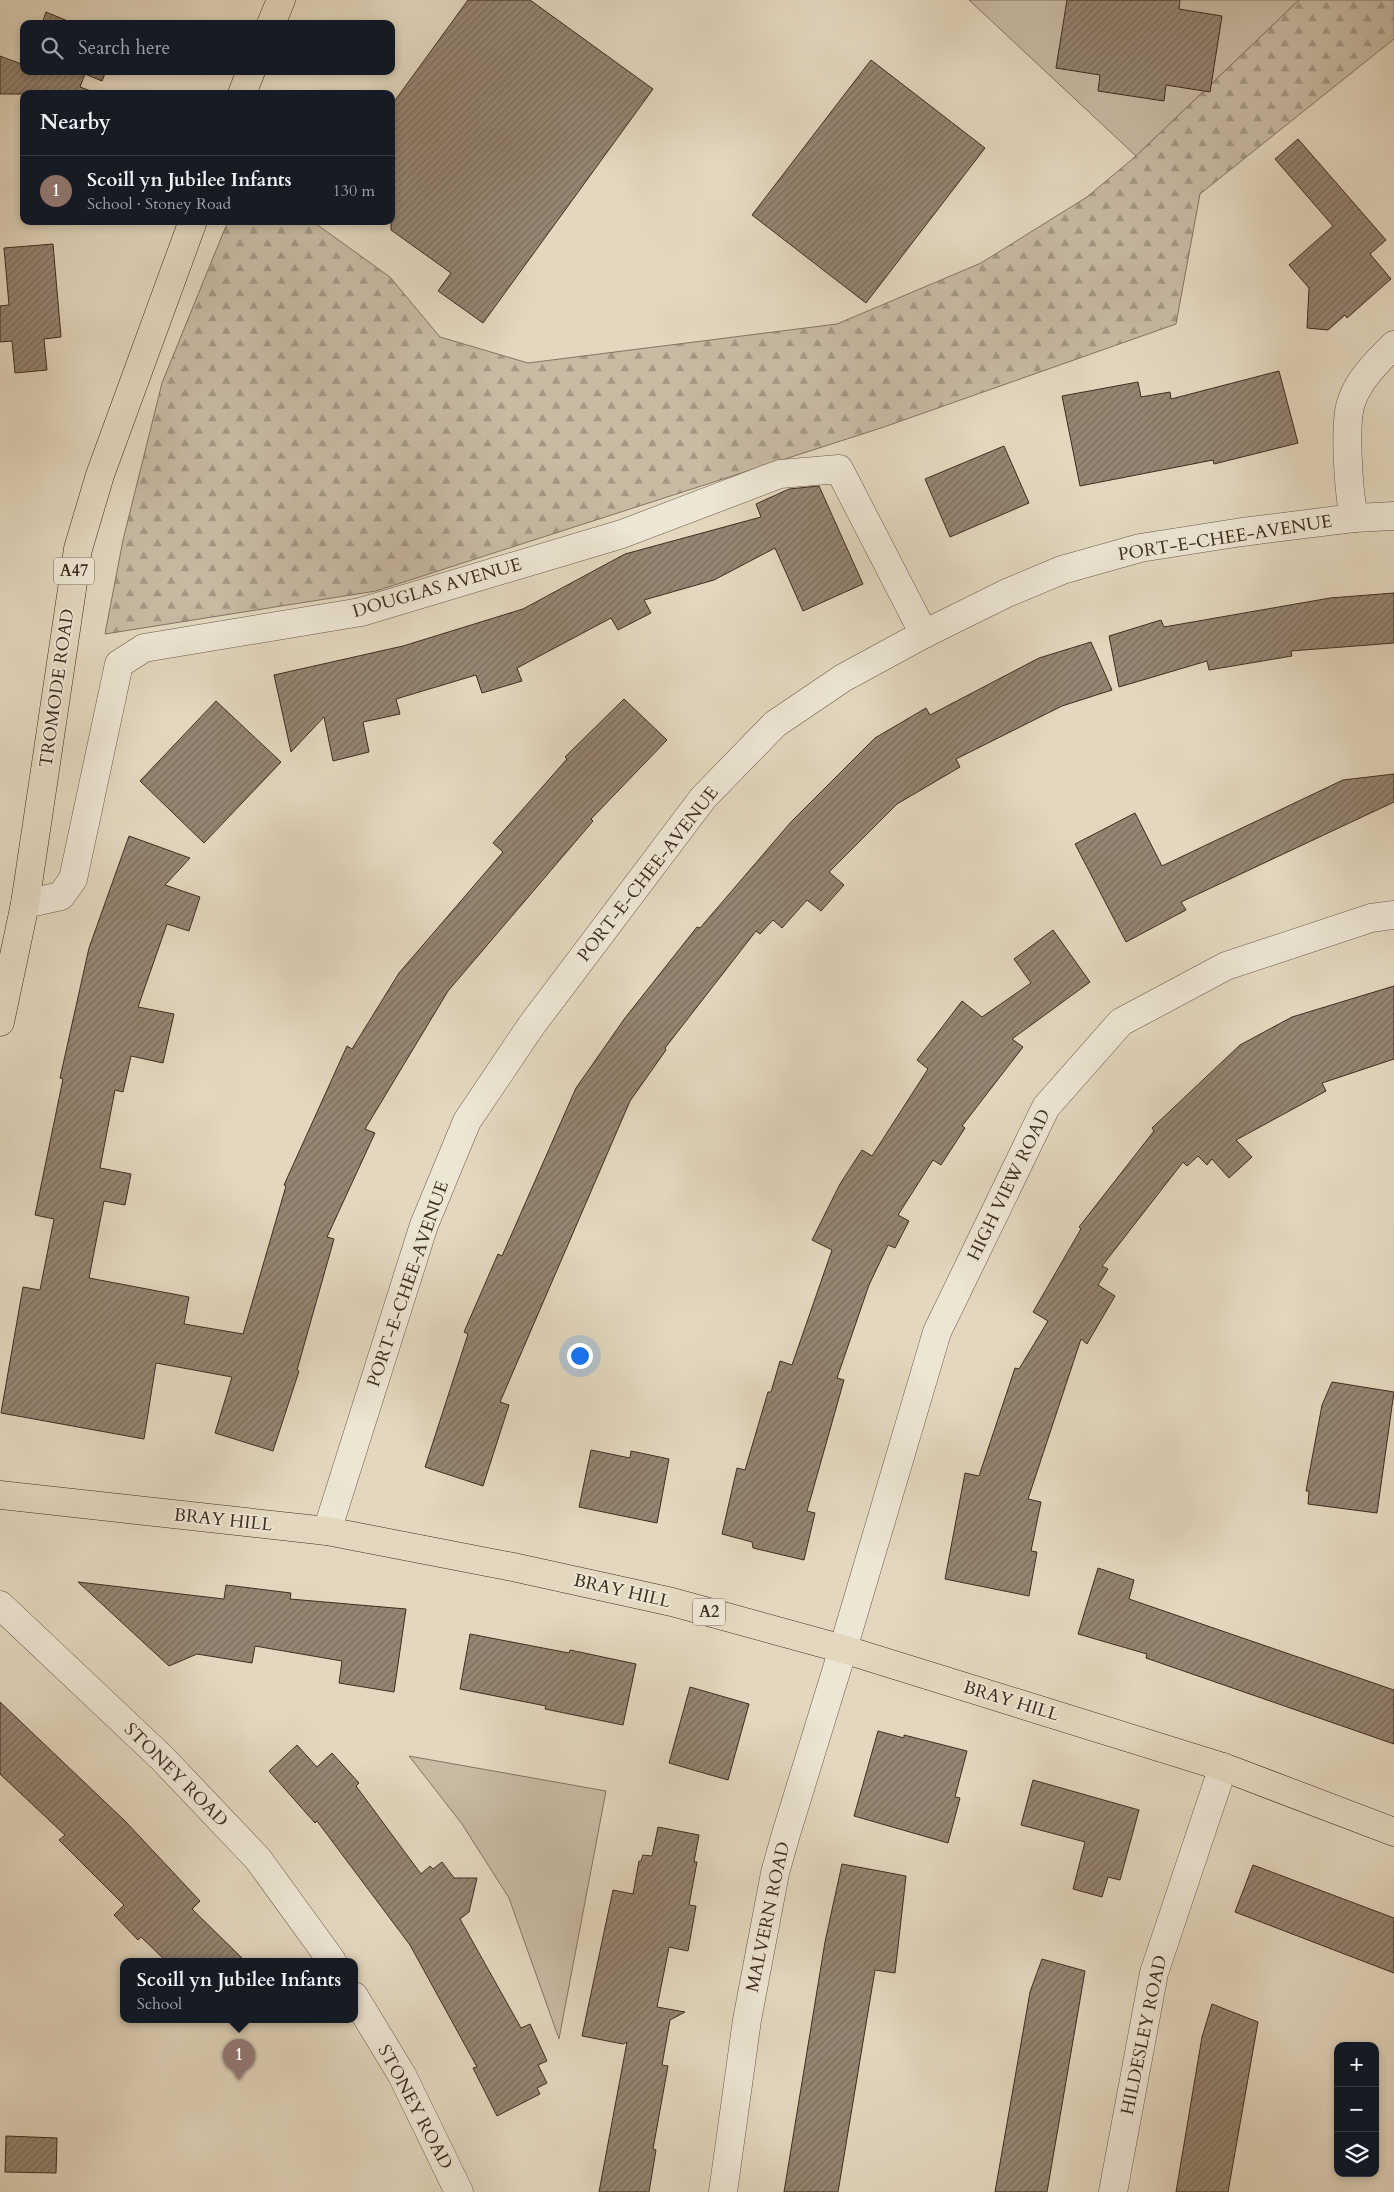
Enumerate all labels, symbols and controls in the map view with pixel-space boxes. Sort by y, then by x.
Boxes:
search box [20,20,395,75]
icon: search [38,34,66,62]
text: Search here [78,35,170,61]
text: Nearby [40,108,111,137]
text: Scoill yn Jubilee Infants [87,167,292,193]
text: 1 [52,180,60,202]
text: 130 m [333,180,375,202]
text: School · Stoney Road [87,193,231,215]
street label: PORT-E-CHEE-AVENUE [1116,509,1334,567]
street label: DOUGLAS AVENUE [349,552,525,624]
road number: A47 [54,558,94,584]
street label: TROMODE ROAD [34,607,80,769]
street label: PORT-E-CHEE-AVENUE [572,781,724,967]
street label: HIGH VIEW ROAD [961,1105,1057,1265]
street label: PORT-E-CHEE-AVENUE [361,1178,455,1390]
your location [567,1343,593,1369]
street label: BRAY HILL [173,1502,274,1538]
street label: BRAY HILL [571,1568,673,1614]
road number: A2 [693,1598,725,1625]
street label: BRAY HILL [960,1675,1062,1727]
street label: STONEY ROAD [118,1717,234,1833]
street label: MALVERN ROAD [740,1840,796,1994]
street label: HILDESLEY ROAD [1115,1953,1173,2117]
popup [120,1958,358,2023]
text: Scoill yn Jubilee Infants [137,1967,341,1993]
text: School [137,1993,182,2015]
pin: 1 [223,2039,255,2080]
street label: STONEY ROAD [372,2040,458,2174]
map controls [1334,2042,1379,2177]
button: + [1334,2042,1379,2087]
button: − [1334,2087,1379,2132]
button: layers [1334,2132,1379,2177]

